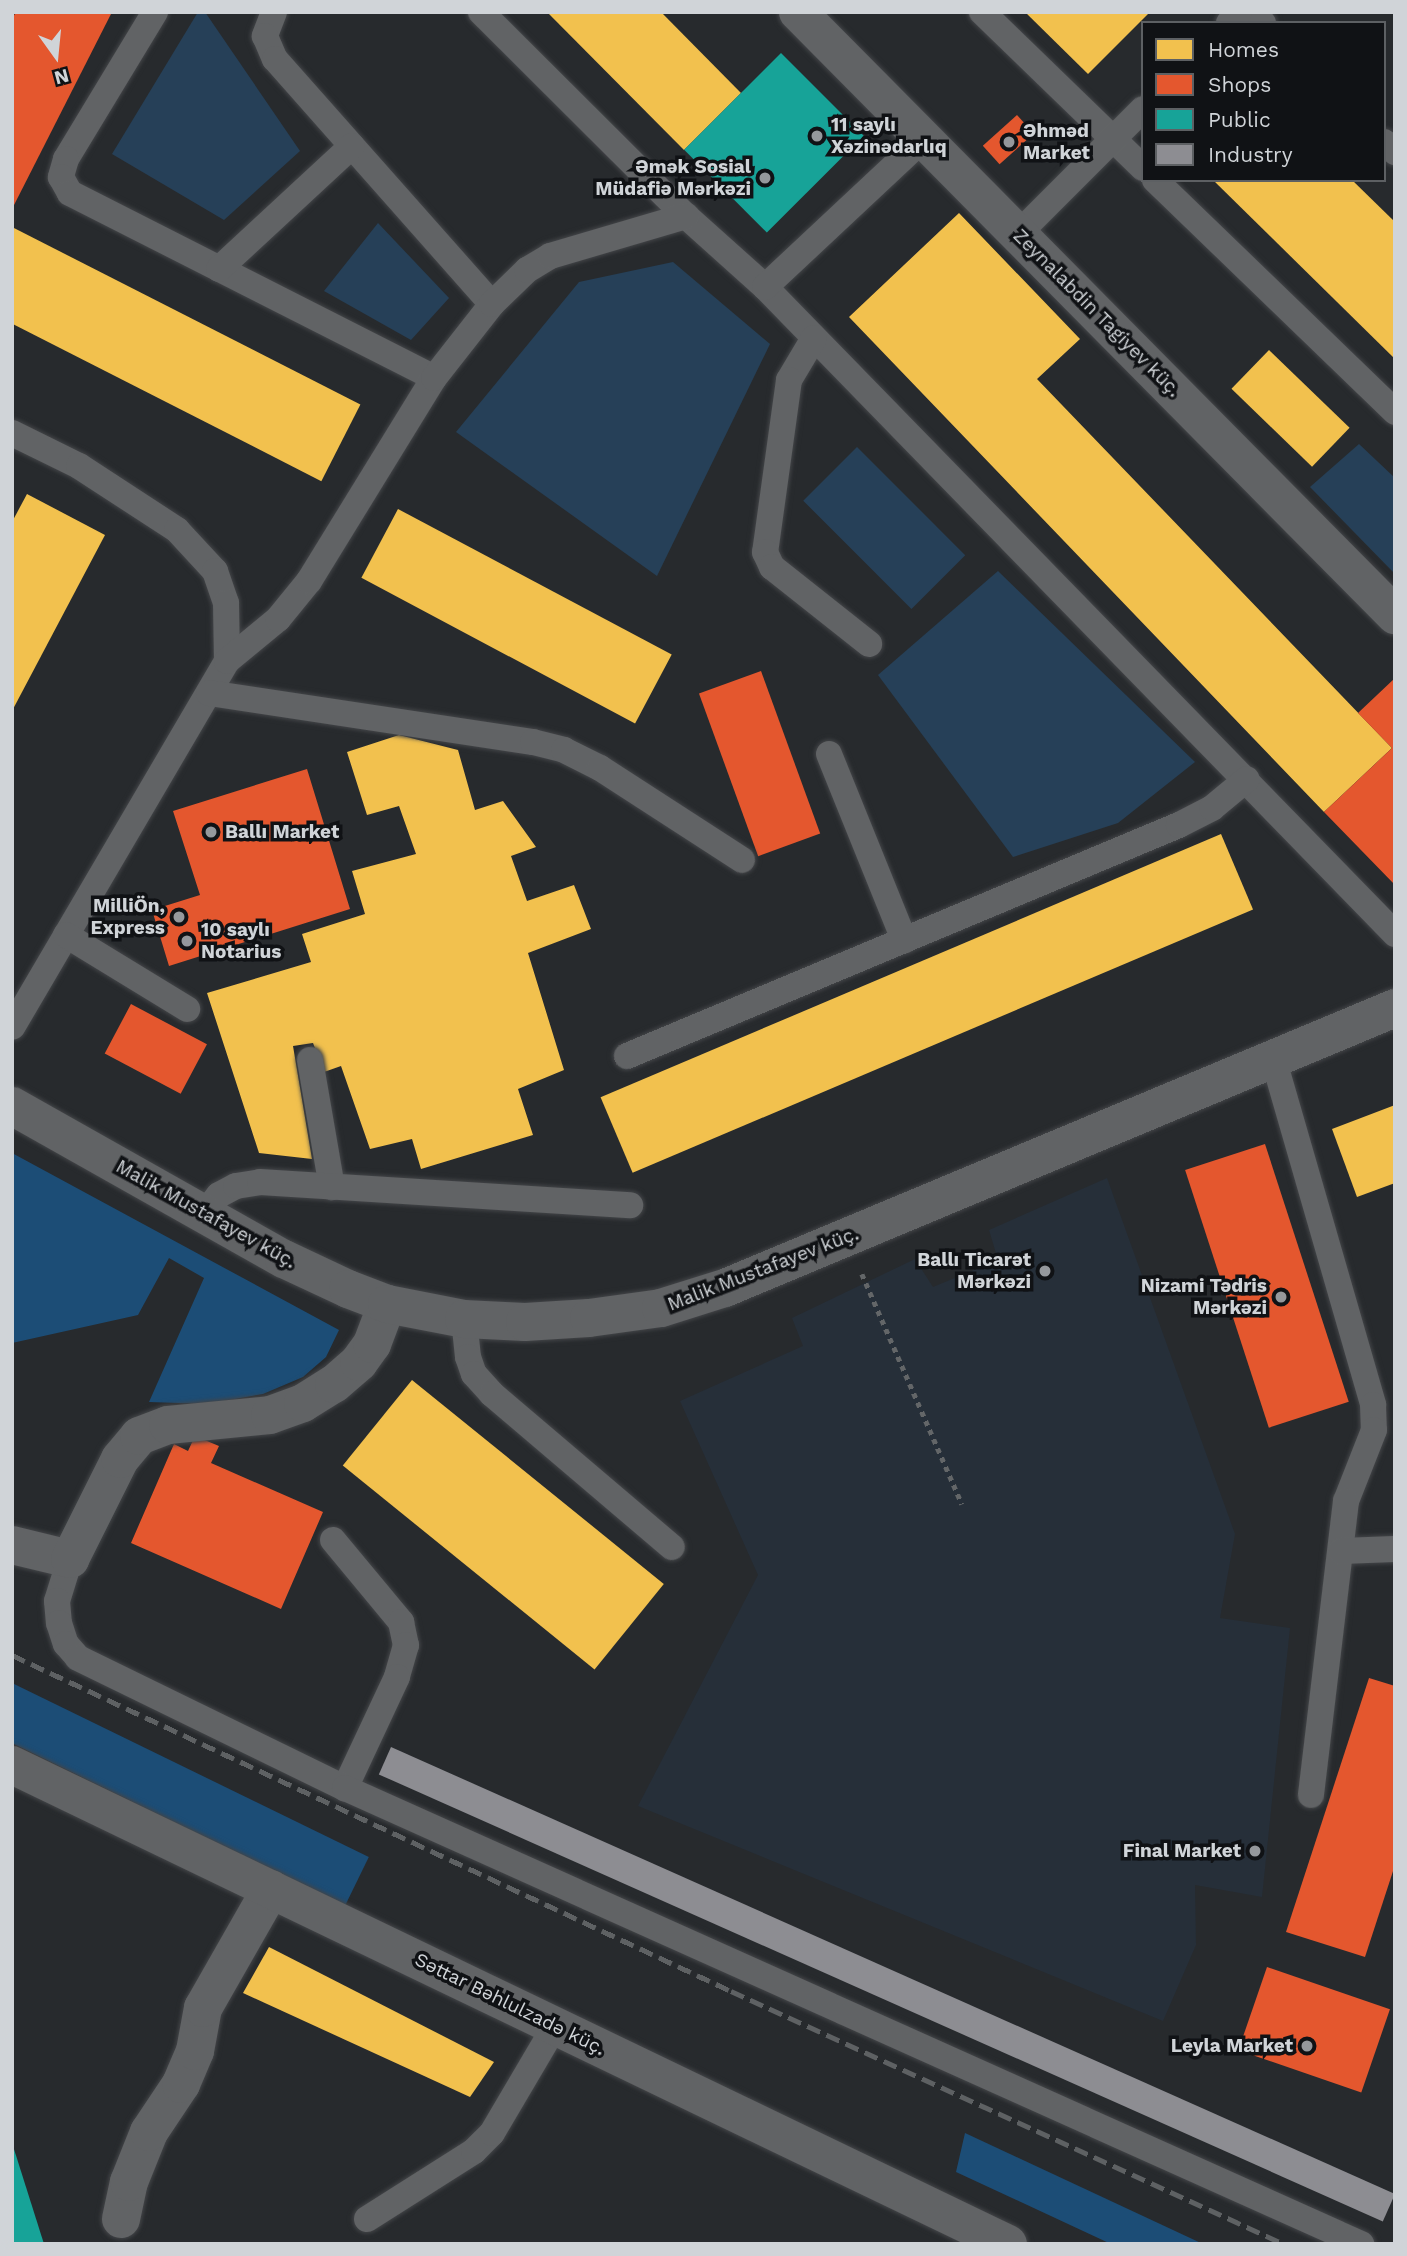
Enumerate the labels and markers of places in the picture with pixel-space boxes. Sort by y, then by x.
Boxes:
place label: 11 saylı Xəzinədarlıq [831,114,947,158]
place label: Əhməd Market [1023,120,1090,164]
marker: 11 saylı Xəzinədarlıq [809,128,825,144]
marker: Əhməd Market [1001,134,1017,150]
place label: Əmək Sosial Müdafiə Mərkəzi [595,156,751,200]
marker: Əmək Sosial Müdafiə Mərkəzi [757,170,773,186]
place label: Ballı Market [225,821,339,843]
marker: Ballı Market [203,824,219,840]
place label: MilliÖn, Express [91,895,165,939]
marker: MilliÖn, Express [171,909,187,925]
place label: 10 saylı Notarius [201,919,281,963]
marker: 10 saylı Notarius [179,933,195,949]
place label: Ballı Ticarət Mərkəzi [917,1249,1031,1293]
marker: Ballı Ticarət Mərkəzi [1037,1263,1053,1279]
place label: Nizami Tədris Mərkəzi [1140,1275,1267,1319]
marker: Nizami Tədris Mərkəzi [1273,1289,1289,1305]
place label: Final Market [1123,1840,1241,1862]
marker: Final Market [1247,1843,1263,1859]
place label: Leyla Market [1171,2035,1293,2057]
marker: Leyla Market [1299,2038,1315,2054]

